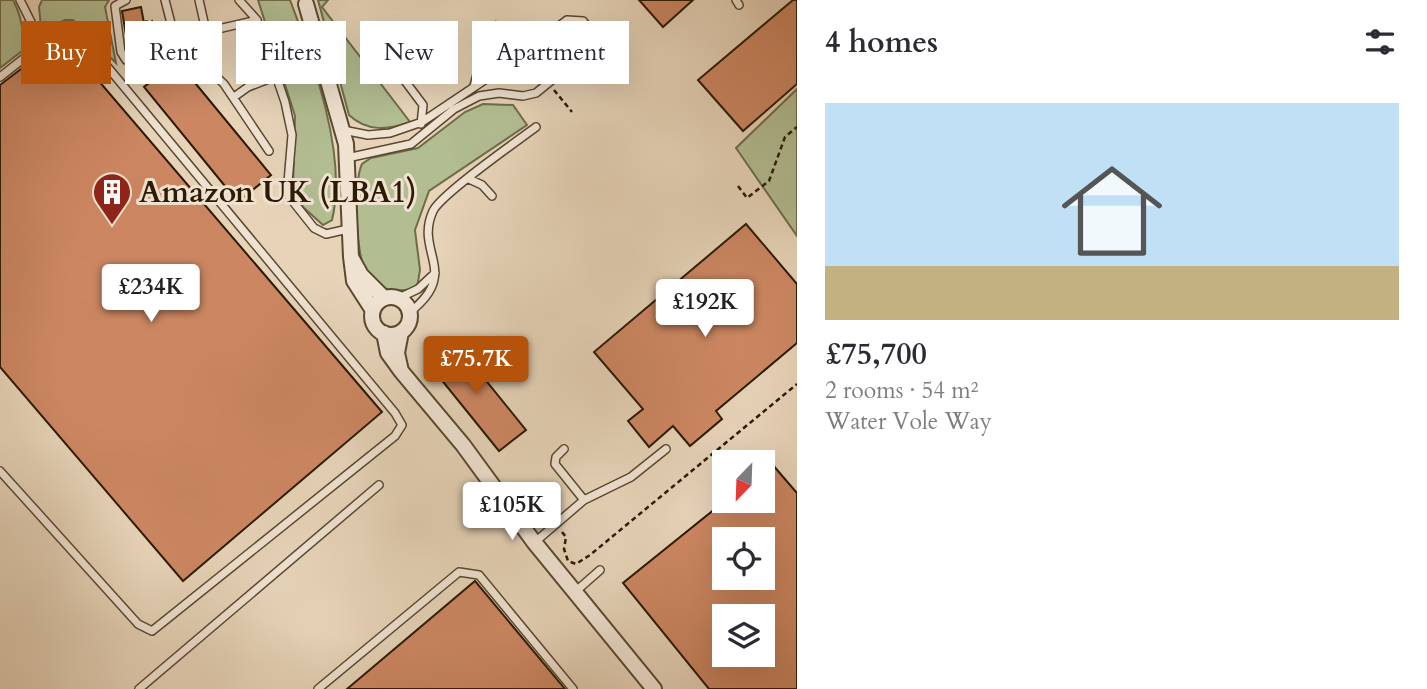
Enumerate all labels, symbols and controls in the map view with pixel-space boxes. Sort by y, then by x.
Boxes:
chip: Buy [21,21,111,84]
chip: Rent [125,21,222,84]
chip: Filters [236,21,346,84]
chip: New [360,21,458,84]
chip: Apartment [472,21,629,84]
text: 4 homes [825,22,938,63]
icon: filters [1361,23,1399,61]
icon: home [1049,148,1175,274]
building icon: Amazon UK (LBA1) [91,171,133,226]
place label: Amazon UK (LBA1) [139,172,417,213]
pin: £234K [102,264,200,324]
text: £234K [118,271,184,302]
pin: £192K [656,280,754,339]
text: £192K [672,286,738,317]
text: £75,700 [825,334,927,375]
pin: £75.7K [419,336,533,396]
text: £75.7K [439,343,513,374]
text: 2 rooms · 54 m² [825,375,978,406]
text: Water Vole Way [825,406,992,437]
north arrow [712,450,775,513]
map controls [712,450,775,667]
pin: £105K [463,482,561,542]
text: £105K [479,489,545,520]
button: locate [712,527,775,590]
button: layers [712,604,775,667]

